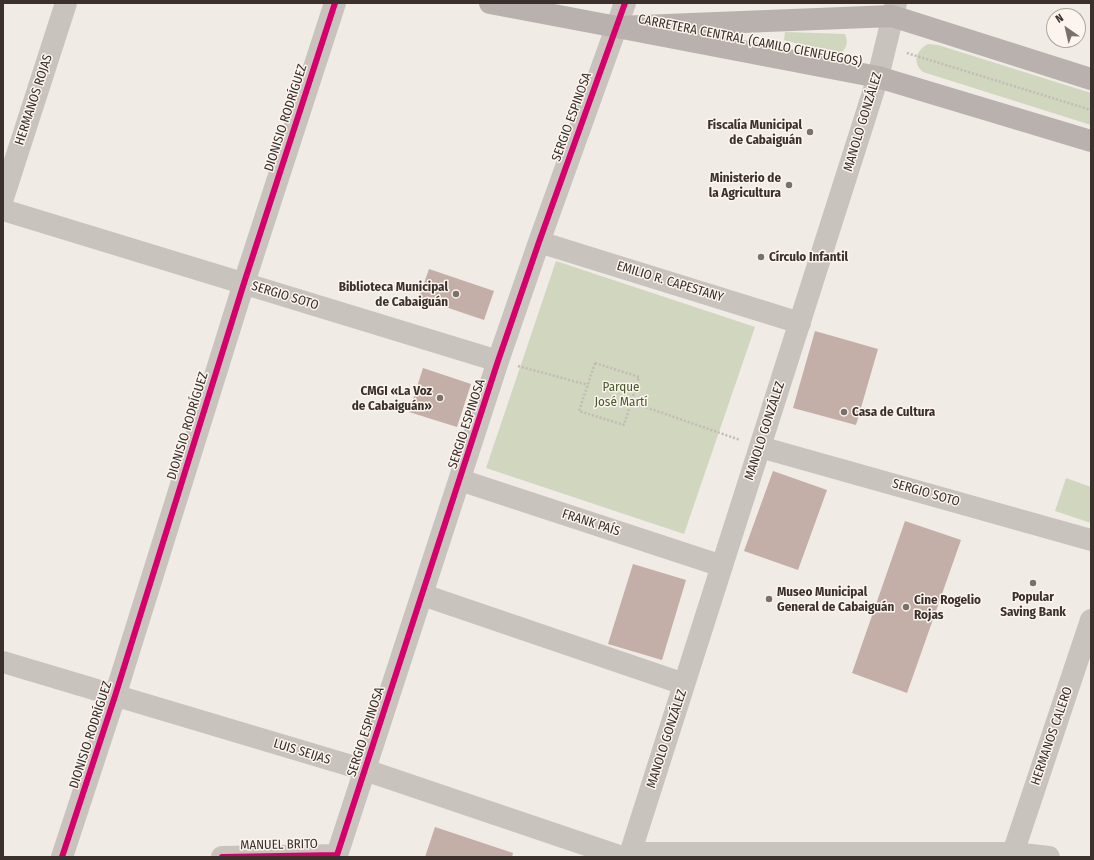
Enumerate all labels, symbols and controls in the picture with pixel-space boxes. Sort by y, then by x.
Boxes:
north arrow [1046,8,1086,48]
text: N [1053,11,1066,26]
street label: CARRETERA CENTRAL (CAMILO CIENFUEGOS) [637,12,863,70]
street label: HERMANOS ROJAS [12,53,56,147]
street label: DIONISIO RODRÍGUEZ [261,62,311,174]
street label: SERGIO ESPINOSA [549,70,595,164]
street label: MANOLO GONZÁLEZ [840,71,886,173]
place label: Fiscalía Municipal de Cabaiguán [707,117,802,148]
marker: Fiscalía Municipal de Cabaiguán [805,127,815,137]
place label: Ministerio de la Agricultura [709,170,781,201]
marker: Ministerio de la Agricultura [784,180,794,190]
place label: Círculo Infantil [769,249,848,265]
marker: Círculo Infantil [756,252,766,262]
street label: EMILIO R. CAPESTANY [615,258,725,306]
street label: SERGIO SOTO [250,278,320,314]
place label: Biblioteca Municipal de Cabaiguán [339,279,448,310]
marker: Biblioteca Municipal de Cabaiguán [451,289,461,299]
street label: DIONISIO RODRÍGUEZ [164,370,212,482]
street label: SERGIO ESPINOSA [445,377,489,471]
park label: Parque José Martí [594,379,648,410]
street label: MANOLO GONZÁLEZ [742,380,788,482]
place label: CMGI «La Voz de Cabaiguán» [352,383,432,414]
marker: CMGI «La Voz de Cabaiguán» [435,393,445,403]
place label: Casa de Cultura [852,404,935,420]
marker: Casa de Cultura [839,407,849,417]
street label: SERGIO SOTO [890,476,962,510]
street label: FRANK PAÍS [560,506,622,540]
marker: Popular Saving Bank [1028,578,1038,588]
place label: Museo Municipal General de Cabaiguán [777,584,894,615]
place label: Popular Saving Bank [1000,589,1066,620]
place label: Cine Rogelio Rojas [914,592,981,623]
marker: Museo Municipal General de Cabaiguán [764,594,774,604]
marker: Cine Rogelio Rojas [901,602,911,612]
street label: DIONISIO RODRÍGUEZ [66,679,116,791]
street label: SERGIO ESPINOSA [344,685,388,779]
street label: HERMANOS CALERO [1028,685,1076,787]
street label: MANOLO GONZÁLEZ [644,688,690,790]
street label: LUIS SEIJAS [272,736,332,768]
street label: MANUEL BRITO [240,837,318,853]

